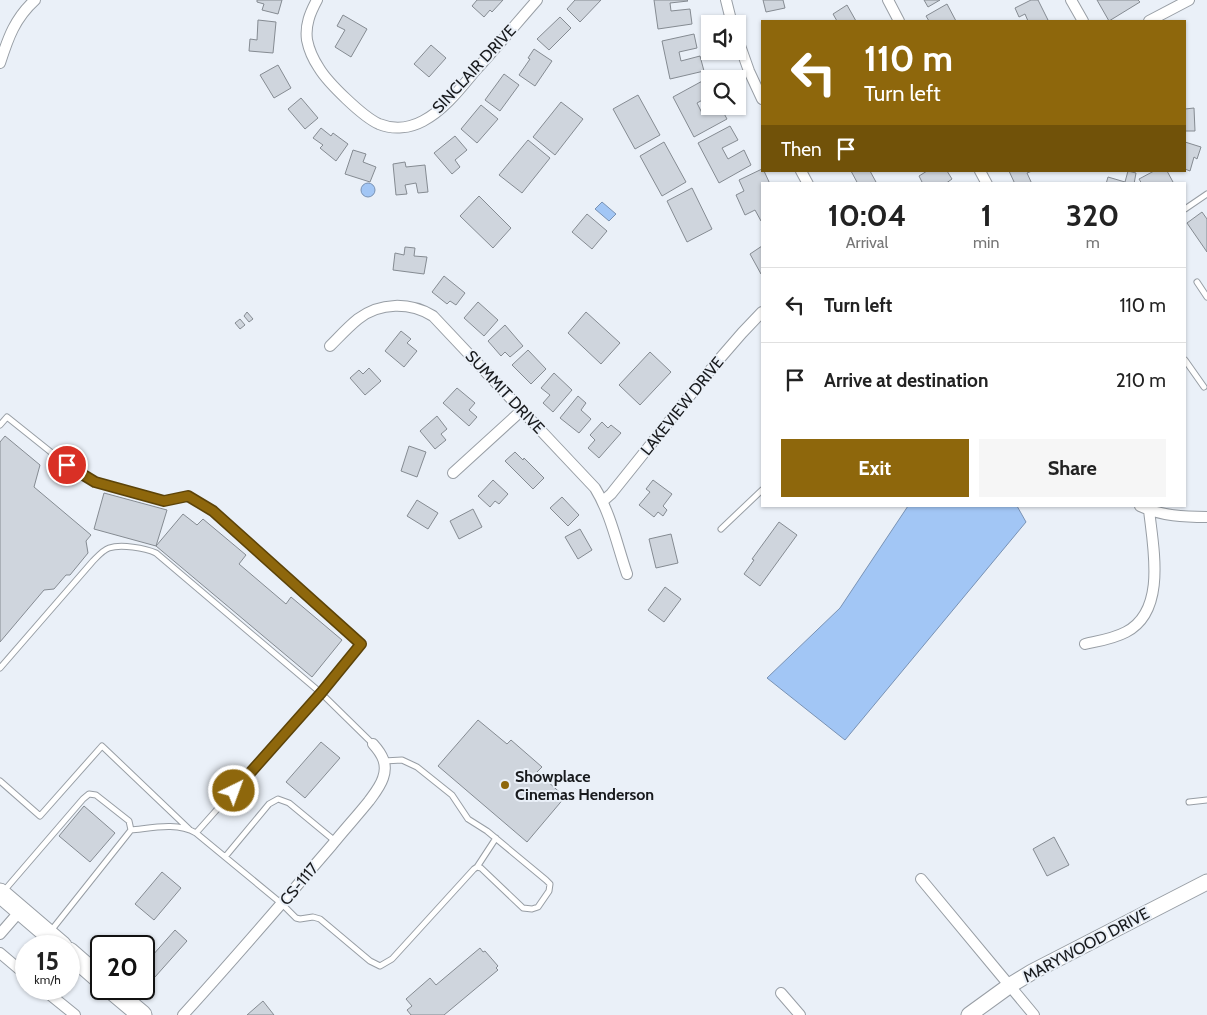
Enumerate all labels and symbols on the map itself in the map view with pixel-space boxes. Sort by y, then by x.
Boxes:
street label: SINCLAIR DRIVE [428,21,520,117]
street label: SUMMIT DRIVE [462,346,548,438]
street label: LAKEVIEW DRIVE [636,353,728,459]
pin [46,444,88,486]
position arrow [207,764,259,816]
place label: Showplace Cinemas Henderson [515,767,654,804]
marker: Showplace Cinemas Henderson [499,779,511,791]
street label: CS-1117 [276,859,322,909]
street label: MARYWOOD DRIVE [1020,904,1153,986]
speed limit sign: 20 [90,935,155,1000]

